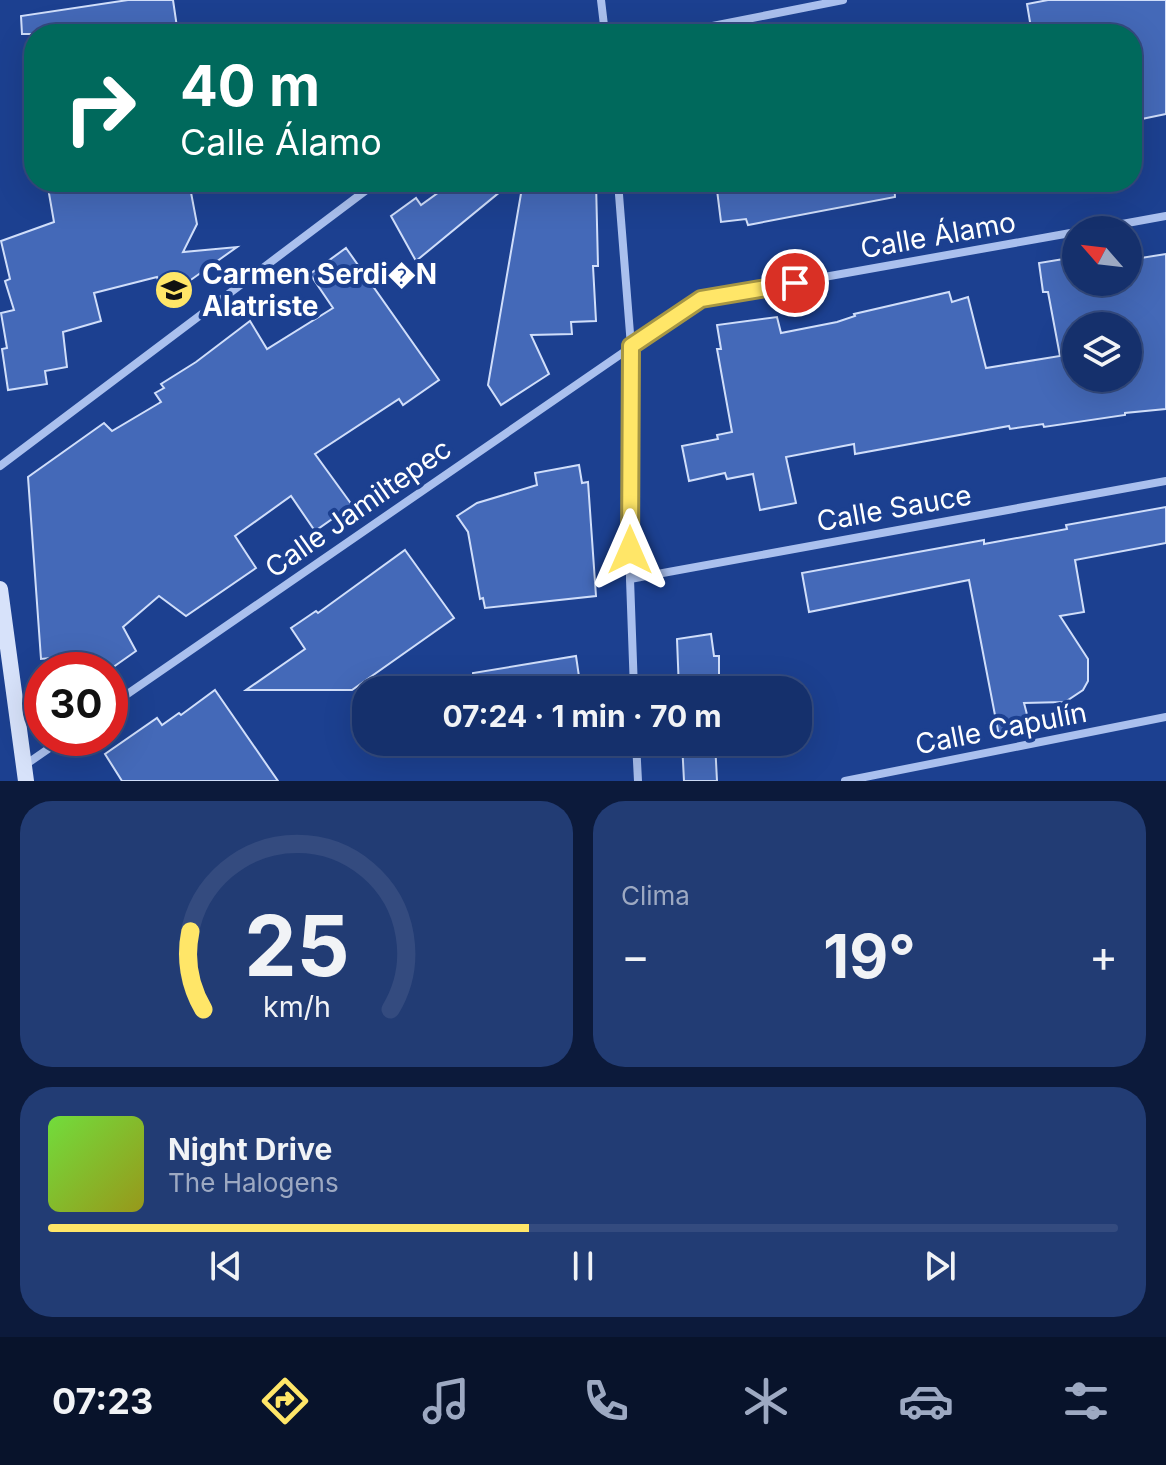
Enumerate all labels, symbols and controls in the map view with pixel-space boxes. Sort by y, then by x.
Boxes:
text: 40 m [180,52,320,120]
icon: right [48,56,152,160]
text: Calle Álamo [180,120,382,164]
street label: Calle Álamo [858,204,1018,265]
north arrow [1062,216,1142,296]
map controls [1062,216,1142,392]
pin [761,249,829,317]
place label: Carmen Serdi�N Alatriste [202,257,437,323]
icon: arrive [773,261,817,305]
school or university icon: Carmen Serdi�N Alatriste [153,269,195,311]
button: layers [1062,312,1142,392]
street label: Calle Jamiltepec [259,431,457,585]
street label: Calle Sauce [814,478,974,538]
position arrow [588,508,672,592]
speed limit sign: 30 [24,652,128,756]
street label: Calle Capulín [912,695,1090,761]
text: 07:24 · 1 min · 70 m [442,698,722,734]
text: Clima [621,880,690,911]
text: 25 [244,895,349,996]
text: 19° [823,920,916,992]
text: − [621,929,650,983]
text: + [1089,929,1118,983]
text: km/h [263,989,330,1024]
text: Night Drive [168,1131,332,1167]
text: The Halogens [168,1167,339,1198]
icon: previous [204,1244,248,1288]
icon: pause [561,1244,605,1288]
icon: next [918,1244,962,1288]
icon: directions [257,1373,313,1429]
icon: music [418,1373,474,1429]
icon: phone [578,1373,634,1429]
icon: climate [738,1373,794,1429]
icon: car [898,1373,954,1429]
icon: filters [1058,1373,1114,1429]
text: 07:23 [52,1379,153,1423]

